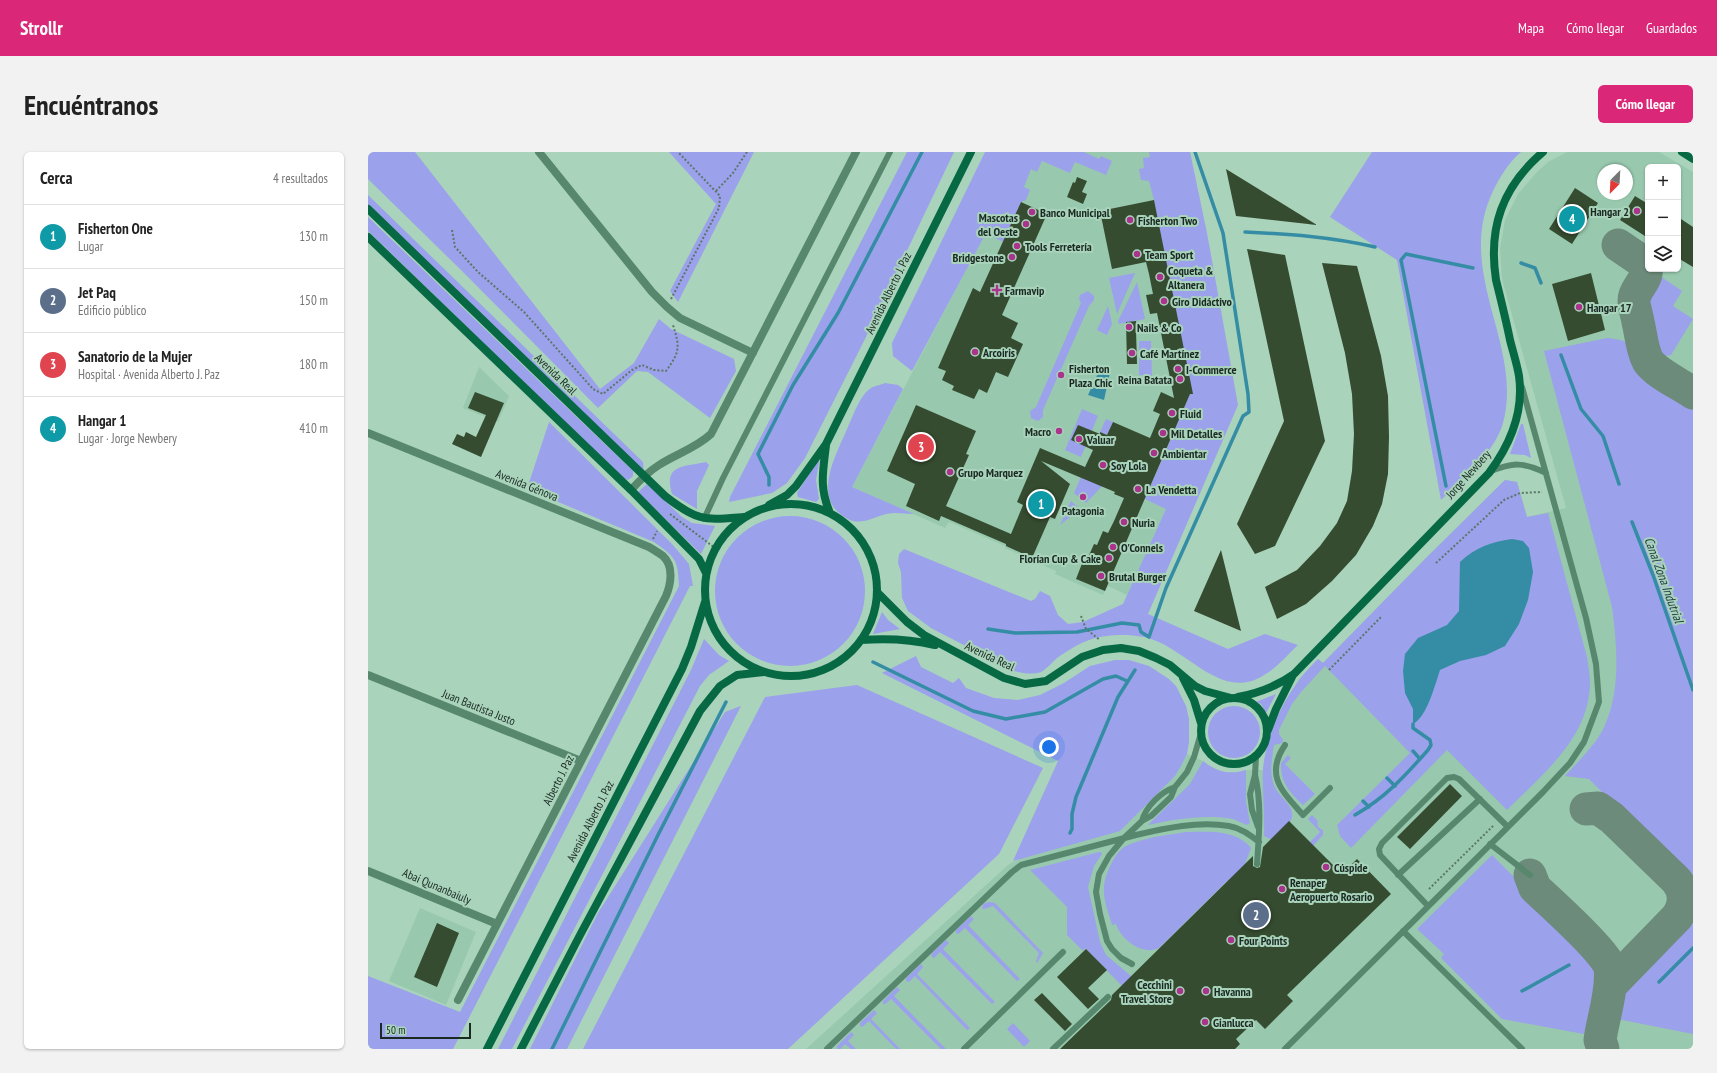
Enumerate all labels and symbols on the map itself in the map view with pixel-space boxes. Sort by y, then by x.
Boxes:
north arrow [1597,164,1633,200]
pin: 4 [1559,204,1585,234]
place label: Hangar 2 [1590,204,1629,219]
place label: Banco Municipal [1040,205,1110,220]
marker: Hangar 2 [1632,206,1642,216]
marker: Banco Municipal [1027,207,1037,217]
place label: Mascotas del Oeste [978,210,1018,239]
place label: Fisherton Two [1138,213,1198,228]
marker: Fisherton Two [1125,215,1135,225]
marker: Mascotas del Oeste [1021,219,1031,229]
place label: Tools Ferretería [1025,239,1092,254]
marker: Tools Ferretería [1012,241,1022,251]
place label: Team Sport [1145,247,1194,262]
marker: Team Sport [1132,249,1142,259]
street label: Avenida Alberto J. Paz [862,250,914,336]
place label: Bridgestone [953,250,1004,265]
marker: Bridgestone [1007,252,1017,262]
place label: Coqueta & Altanera [1167,263,1213,292]
marker: Coqueta & Altanera [1155,272,1165,282]
place label: Farmavip [1005,283,1045,298]
marker: Farmavip [992,285,1002,295]
place label: Giro Didáctivo [1172,294,1233,309]
marker: Giro Didáctivo [1159,296,1169,306]
place label: Hangar 17 [1587,300,1632,315]
marker: Hangar 17 [1574,302,1584,312]
place label: Nails & Co [1137,320,1182,335]
marker: Nails & Co [1124,322,1134,332]
place label: Arcoiris [982,345,1015,360]
place label: Café Martínez [1140,346,1200,361]
marker: Arcoiris [970,347,980,357]
marker: Café Martínez [1127,348,1137,358]
street label: Avenida Real [532,350,580,398]
place label: Fisherton Plaza Chic [1069,361,1113,390]
place label: I-Commerce [1186,362,1237,377]
marker: I-Commerce [1173,364,1183,374]
marker: Fisherton Plaza Chic [1056,370,1066,380]
place label: Reina Batata [1118,372,1172,387]
marker: Reina Batata [1175,374,1185,384]
place label: Fluid [1180,406,1201,421]
marker: Fluid [1167,408,1177,418]
place label: Macro [1025,424,1052,439]
marker: Macro [1054,426,1064,436]
place label: Mil Detalles [1171,426,1222,441]
marker: Mil Detalles [1158,428,1168,438]
pin: 3 [908,432,934,462]
place label: Valuar [1086,432,1115,447]
marker: Valuar [1074,434,1084,444]
place label: Ambientar [1161,446,1207,461]
street label: Jorge Newbery [1442,446,1494,502]
marker: Ambientar [1149,448,1159,458]
place label: Soy Lola [1111,458,1146,473]
marker: Soy Lola [1098,460,1108,470]
place label: Grupo Marquez [958,465,1023,480]
street label: Avenida Génova [494,466,561,504]
marker: Grupo Marquez [945,467,955,477]
place label: La Vendetta [1146,482,1196,497]
marker: La Vendetta [1133,484,1143,494]
pin: 1 [1028,489,1054,519]
marker: Patagonia [1078,492,1088,502]
place label: Patagonia [1062,503,1104,518]
place label: Nuria [1132,515,1155,530]
marker: Nuria [1119,517,1129,527]
water label: Canal Zona Indutrial [1641,535,1688,627]
place label: O'Connels [1121,540,1163,555]
marker: O'Connels [1108,542,1118,552]
place label: Florían Cup & Cake [1020,551,1101,566]
marker: Florían Cup & Cake [1104,553,1114,563]
place label: Brutal Burger [1109,569,1167,584]
marker: Brutal Burger [1096,571,1106,581]
street label: Avenida Real [963,638,1017,674]
street label: Juan Bautista Justo [439,685,518,728]
your location [1039,737,1059,757]
street label: Alberto J. Paz [539,752,577,808]
street label: Avenida Alberto J. Paz [563,778,617,864]
place label: Cúspide [1334,860,1368,875]
marker: Cúspide [1321,862,1331,872]
street label: Abai Qunanbaiuly [400,865,474,907]
place label: Renaper Aeropuerto Rosario [1289,875,1373,904]
marker: Renaper Aeropuerto Rosario [1277,884,1287,894]
pin: 2 [1243,900,1269,930]
place label: Four Points [1239,933,1287,948]
marker: Four Points [1226,935,1236,945]
place label: Cecchini Travel Store [1121,977,1172,1006]
place label: Havanna [1214,984,1251,999]
marker: Cecchini Travel Store [1175,986,1185,996]
marker: Havanna [1201,986,1211,996]
place label: Gianlucca [1213,1015,1254,1030]
marker: Gianlucca [1200,1017,1210,1027]
scale bar [380,1021,471,1040]

